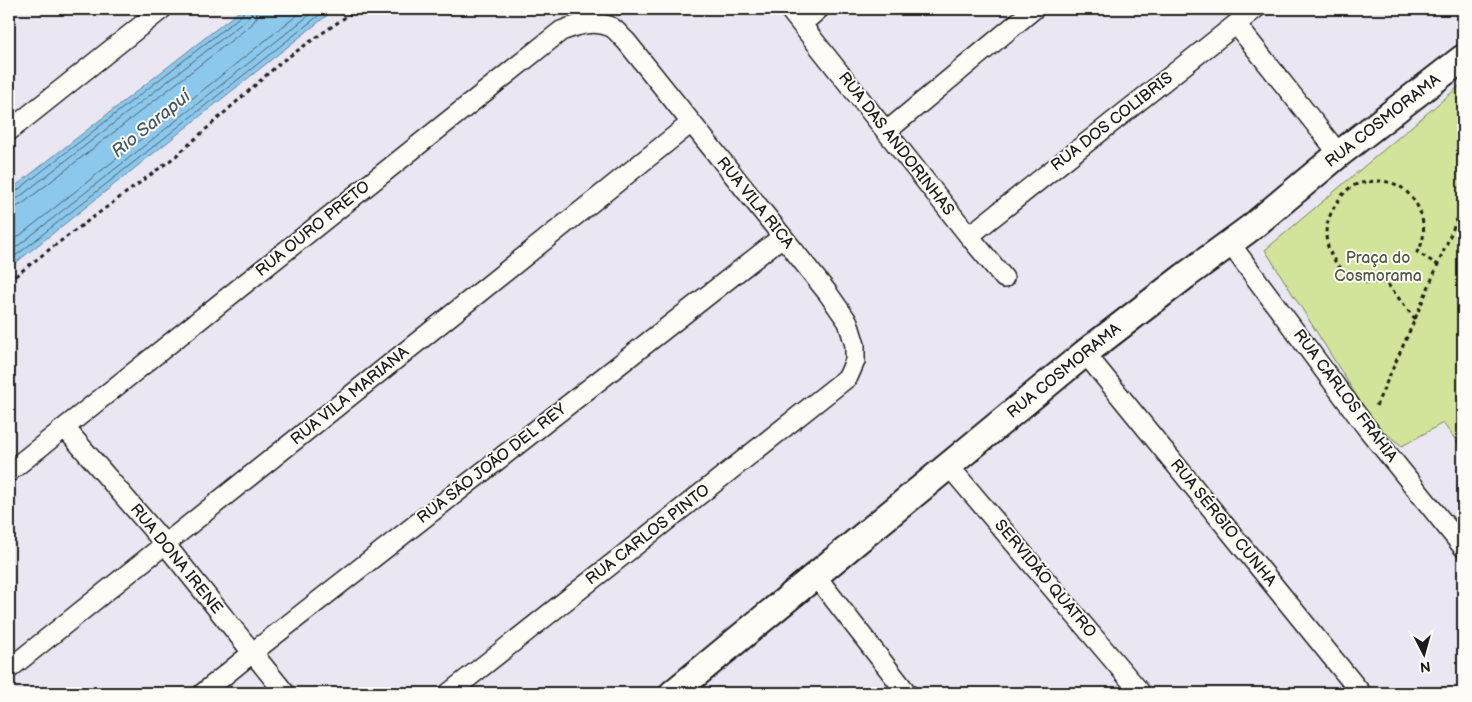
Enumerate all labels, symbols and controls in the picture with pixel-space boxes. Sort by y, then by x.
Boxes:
street label: RUA DAS ANDORINHAS [834,69,958,219]
street label: RUA DOS COLIBRIS [1047,69,1177,175]
street label: RUA COSMORAMA [1322,70,1444,172]
water label: Rio Sarapuí [107,84,197,162]
street label: RUA VILA RICA [712,154,798,253]
street label: RUA OURO PRETO [252,177,374,281]
park label: Praça do Cosmorama [1334,249,1422,286]
street label: RUA COSMORAMA [1003,319,1125,423]
street label: RUA CARLOS FRAHIA [1289,326,1401,466]
street label: RUA VILA MARIANA [287,343,413,449]
street label: RUA SÃO JOÃO DEL REY [413,399,571,528]
street label: RUA SÉRGIO CUNHA [1166,454,1282,590]
street label: RUA CARLOS PINTO [582,481,714,589]
street label: RUA DONA IRENE [126,500,226,618]
street label: SERVIDÃO QUATRO [990,515,1101,642]
north arrow [1400,630,1450,680]
text: N [1419,657,1431,675]

